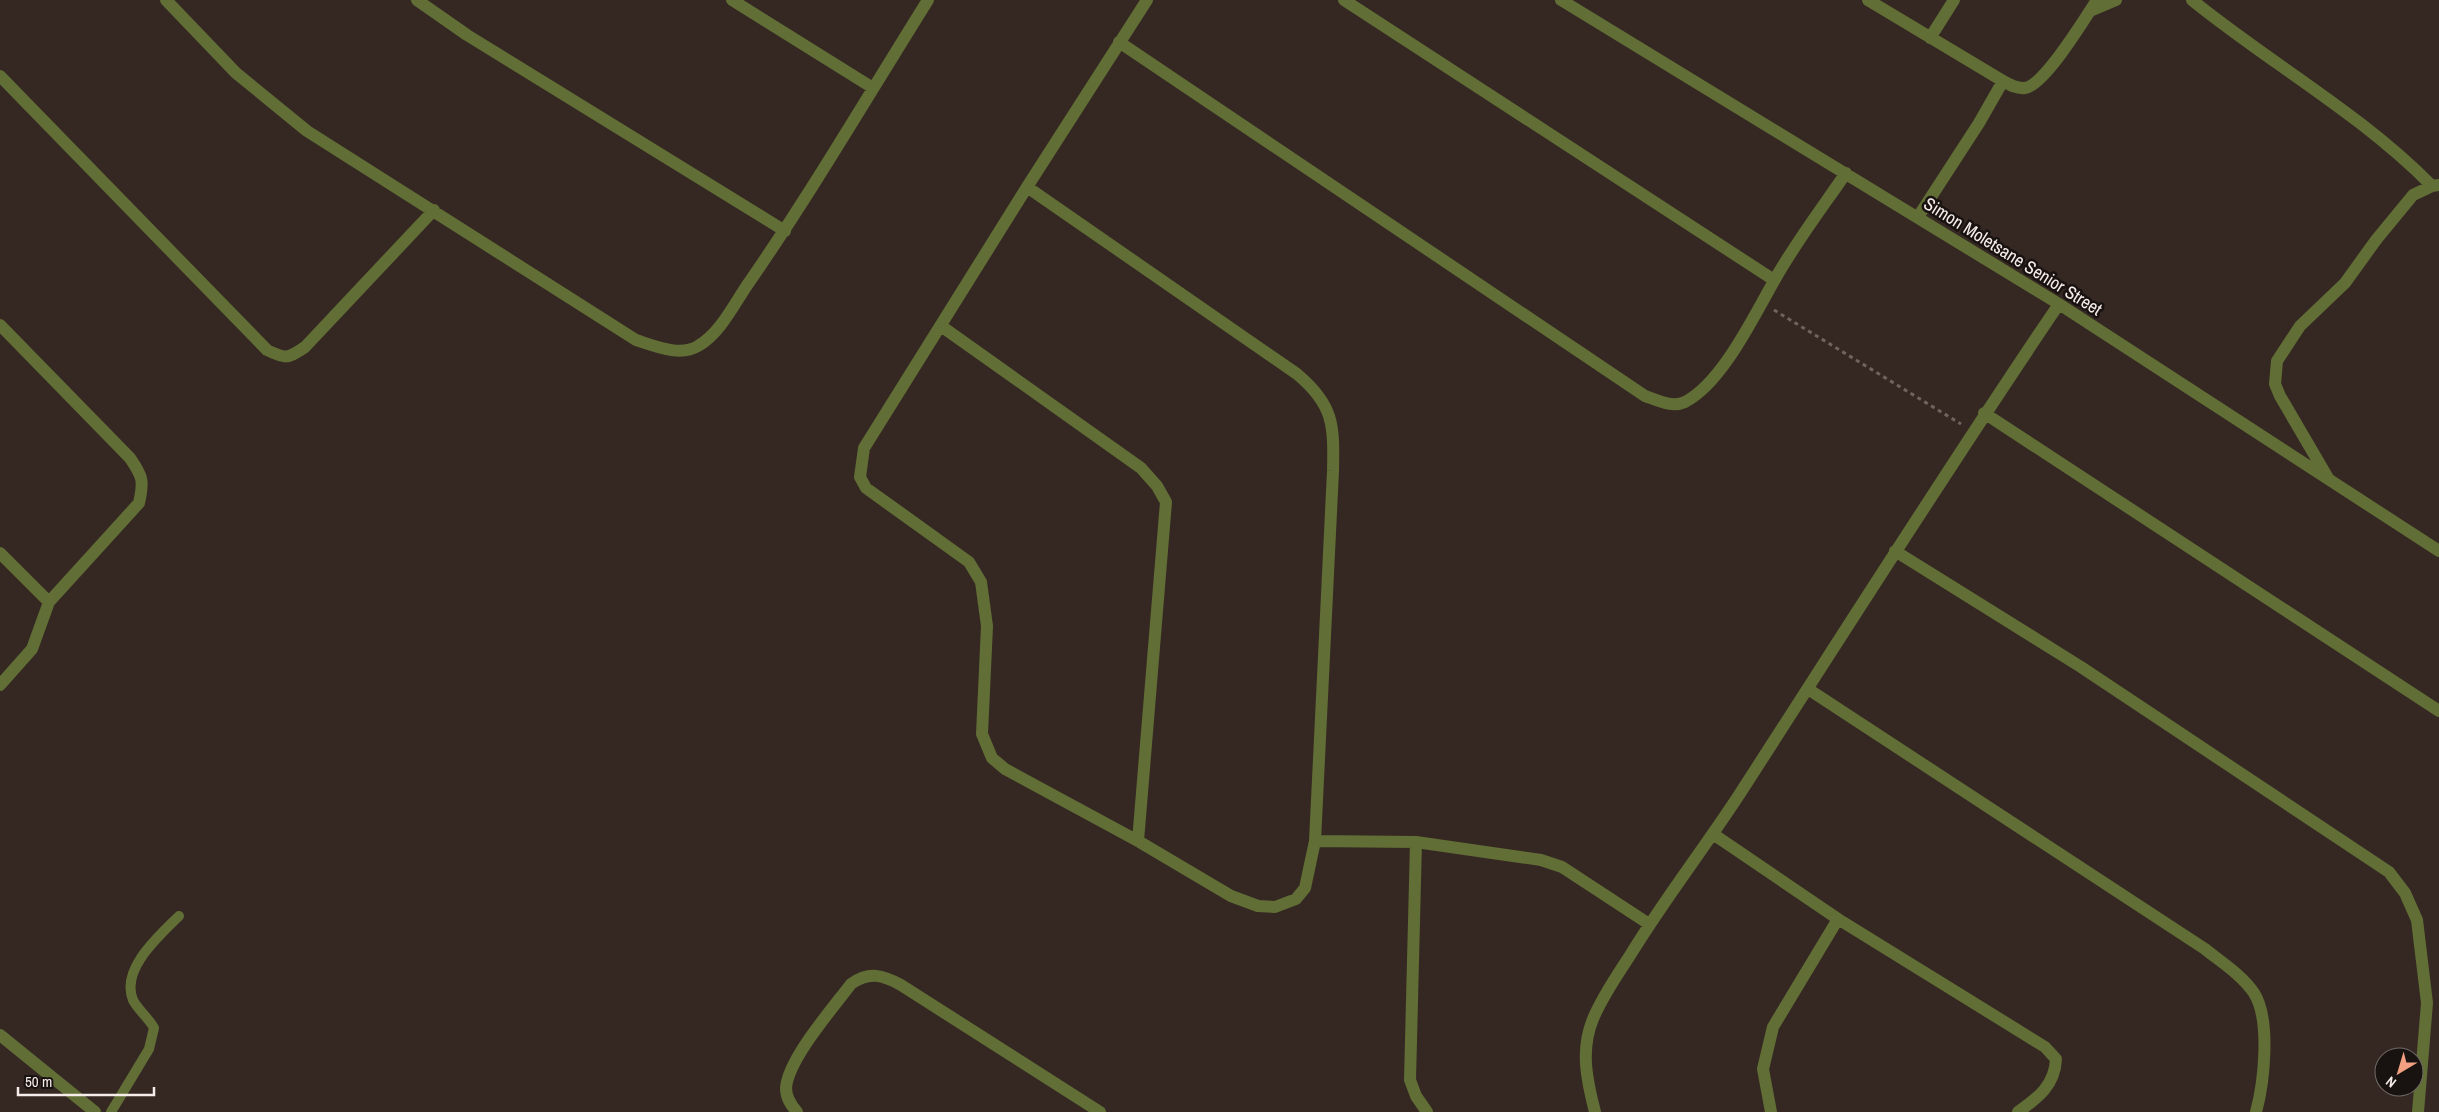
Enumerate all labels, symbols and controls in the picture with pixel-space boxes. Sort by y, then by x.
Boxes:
street label: Simon Moletsane Senior Street [1919,191,2107,321]
north arrow [2374,1047,2424,1097]
scale bar [18,1064,154,1096]
text: 50 m [25,1071,52,1092]
text: N [2382,1073,2400,1092]

